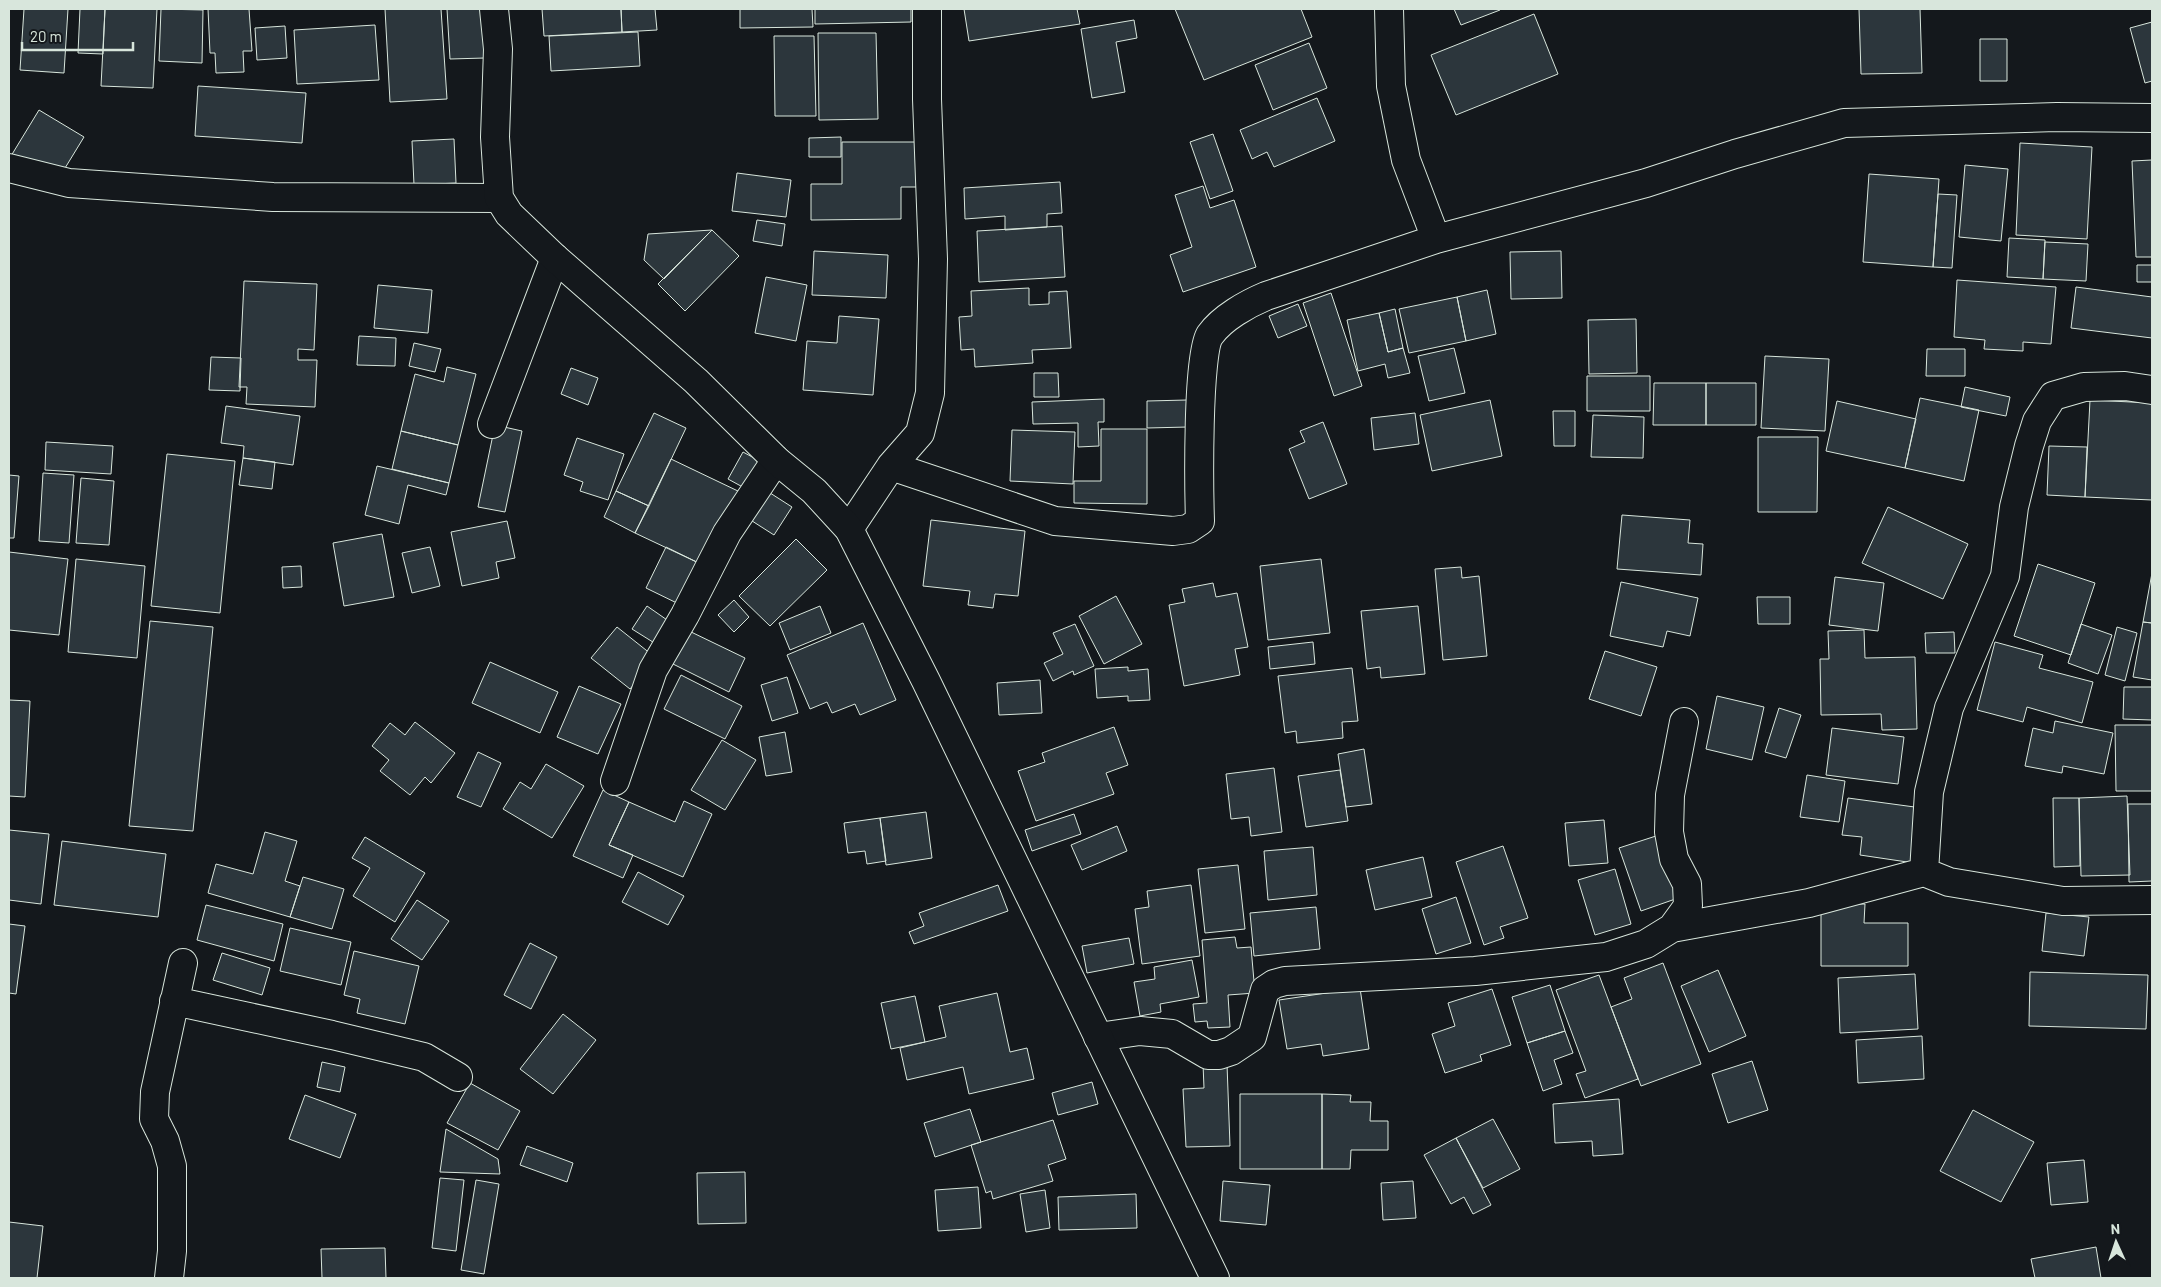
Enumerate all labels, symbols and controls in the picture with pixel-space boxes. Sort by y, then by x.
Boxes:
scale bar [22,20,134,52]
text: 20 m [30,27,62,45]
north arrow [2091,1217,2141,1267]
text: N [2110,1220,2120,1237]

